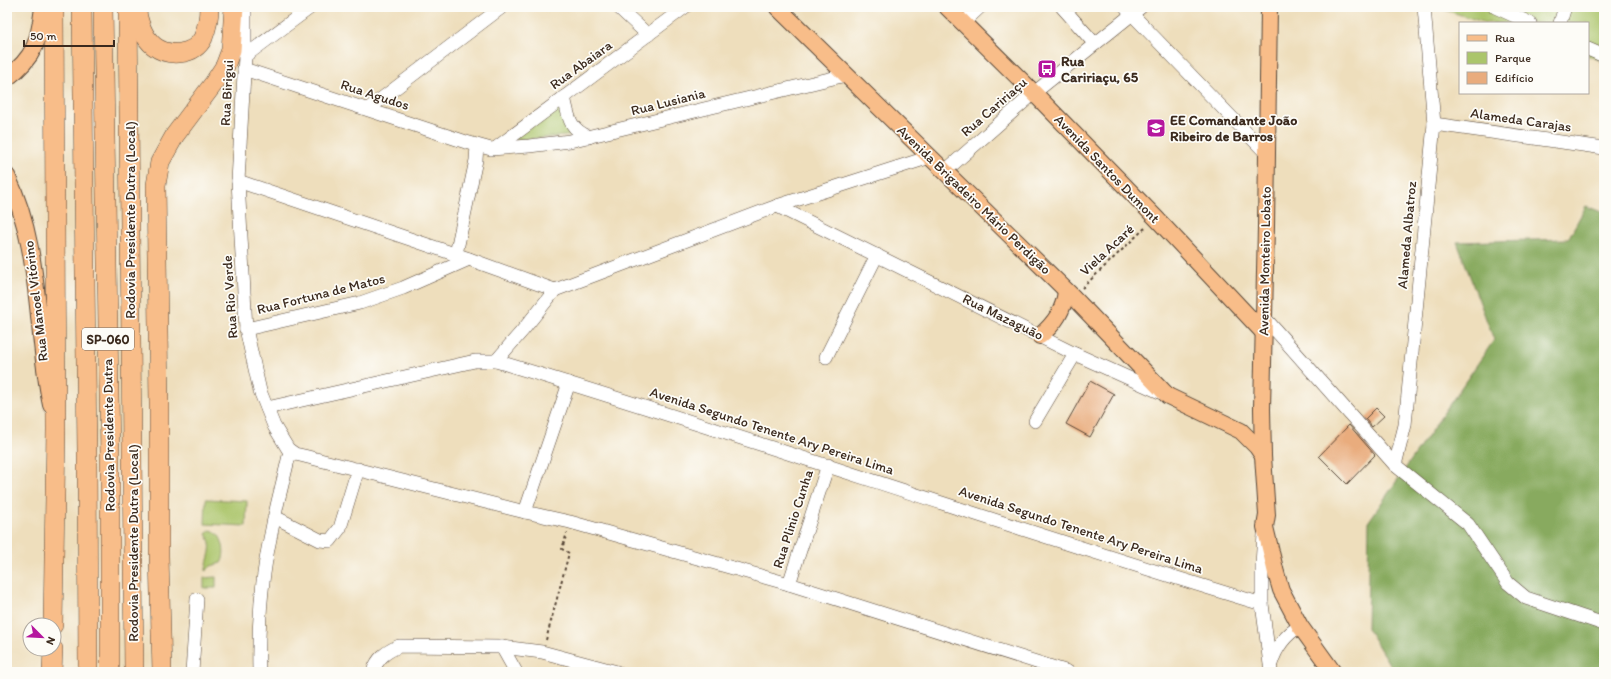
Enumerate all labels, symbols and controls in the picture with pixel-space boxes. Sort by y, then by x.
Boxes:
scale bar [24,22,114,48]
legend [1459,22,1589,94]
text: 50 m [30,29,56,43]
text: Rua [1495,31,1515,45]
street label: Rua Abaiara [547,36,616,93]
text: Parque [1495,51,1531,65]
place label: Rua Caririaçu, 65 [1061,53,1139,86]
bus stop icon: Rua Caririaçu, 65 [1036,58,1058,80]
street label: Rua Birigui [217,60,237,126]
text: Edifício [1495,71,1534,85]
street label: Rua Caririaçu [957,73,1031,140]
street label: Rua Agudos [339,76,411,114]
street label: Rua Lusiania [629,84,708,119]
street label: Alameda Carajas [1469,104,1573,136]
street label: Avenida Santos Dumont [1051,111,1163,227]
place label: EE Comandante João Ribeiro de Barros [1170,112,1297,145]
school or university icon: EE Comandante João Ribeiro de Barros [1145,117,1167,139]
street label: Rodovia Presidente Dutra (Local) [122,121,139,319]
street label: Avenida Brigadeiro Mário Perdigão [893,122,1055,278]
street label: Alameda Albatroz [1394,180,1420,290]
street label: Avenida Monteiro Lobato [1255,186,1275,336]
street label: Viela Acaré [1076,220,1138,279]
street label: Rua Manoel Vitórino [20,240,52,362]
street label: Rua Rio Verde [219,255,241,339]
street label: Rua Fortuna de Matos [255,270,387,318]
street label: Rua Mazaguão [960,290,1046,344]
road number: SP-060 [82,328,134,350]
street label: Rodovia Presidente Dutra [99,358,119,512]
street label: Avenida Segundo Tenente Ary Pereira Lima [648,383,897,479]
street label: Rodovia Presidente Dutra (Local) [125,444,142,642]
street label: Rua Plinio Cunha [769,467,817,570]
street label: Avenida Segundo Tenente Ary Pereira Lima [957,482,1206,578]
north arrow [22,617,62,657]
text: N [43,635,58,647]

